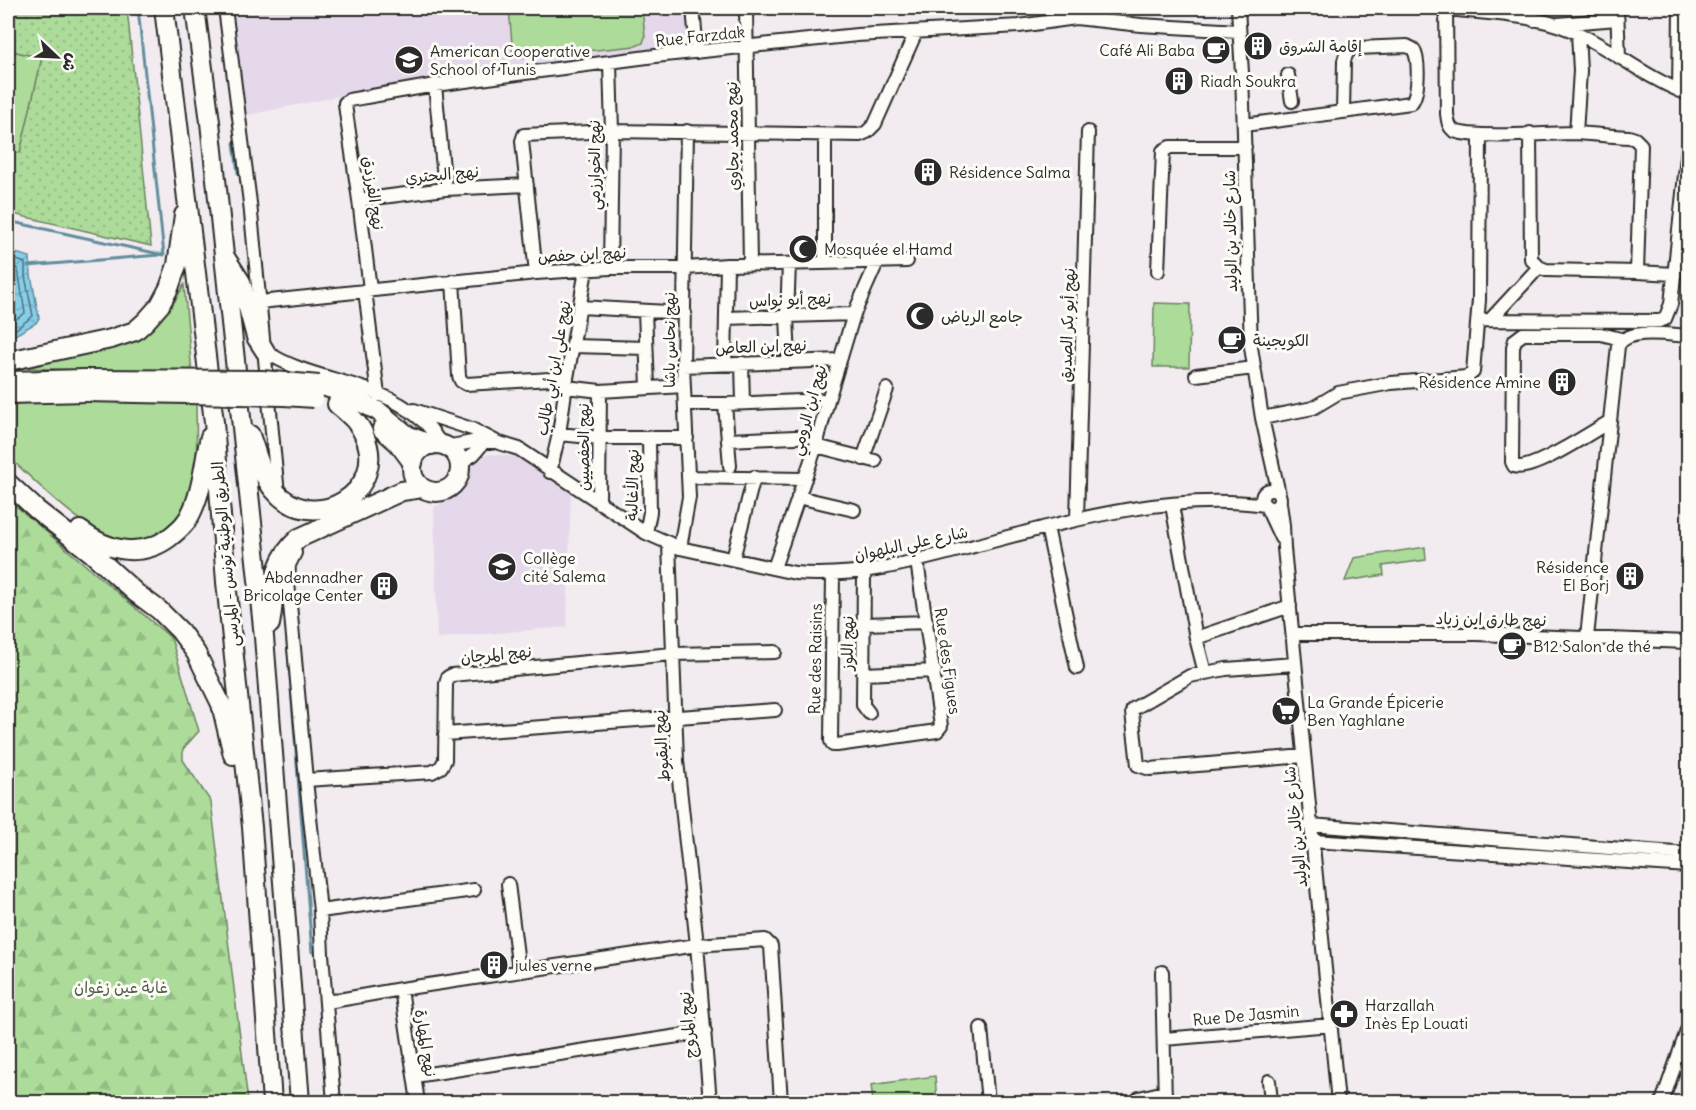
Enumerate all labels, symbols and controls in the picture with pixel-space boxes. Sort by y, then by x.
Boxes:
street label: Rue Farzdak [654,21,746,51]
north arrow [27,27,87,87]
building icon: إقامة الشروق [1242,30,1274,62]
cafe icon: Café Ali Baba [1200,34,1232,66]
place label: إقامة الشروق [1279,36,1362,57]
place label: Café Ali Baba [1099,40,1195,60]
place label: American Cooperative School of Tunis [430,41,590,79]
school or university icon: American Cooperative School of Tunis [393,44,425,76]
text: ش [58,51,83,75]
building icon: Riadh Soukra [1163,65,1195,97]
place label: Riadh Soukra [1200,71,1296,91]
street label: نهج محمد بجاوي [721,81,745,191]
street label: نهج الخوارزمي [584,120,609,210]
street label: نهج الفرزدق [358,155,389,231]
building icon: Résidence Salma [912,156,944,188]
street label: نهج البحتري [404,161,480,189]
place label: Résidence Salma [949,162,1071,182]
street label: شارع خالد بن الوليد [1219,170,1243,292]
mosque icon: Mosquée el Hamd [787,233,819,265]
place label: Mosquée el Hamd [824,239,952,259]
street label: نهج ابن حفص [537,242,627,267]
street label: نهج أبو بكر الصديق [1055,267,1080,383]
street label: نهج أبو نواس [749,288,831,311]
street label: نهج نحاس باشا [659,292,680,388]
street label: نهج علي ابن أبي طالب [531,299,580,438]
mosque icon: جامع الرياض [904,300,936,332]
place label: جامع الرياض [941,306,1023,328]
cafe icon: الكويجينة [1216,324,1248,356]
place label: الكويجينة [1253,330,1309,351]
street label: نهج ابن العاص [715,334,807,359]
street label: نهج ابن الرومي [786,362,835,459]
building icon: Résidence Amine [1546,366,1578,398]
place label: Résidence Amine [1418,372,1541,392]
street label: نهج الحفصيين [573,403,594,491]
street label: نهج الأغالبة [621,449,644,521]
street label: الطريق الوطنية تونس - المرسى [207,460,244,648]
street label: شارع علي البلهوان [852,521,971,570]
place label: Collège cité Salema [523,548,606,586]
school or university icon: Collège cité Salema [486,551,518,583]
place label: Résidence El Borj [1536,557,1609,595]
building icon: Résidence El Borj [1614,560,1646,592]
place label: Abdennadher Bricolage Center [243,567,363,605]
building icon: Abdennadher Bricolage Center [368,570,400,602]
street label: Rue des Raisins [804,603,826,715]
street label: Rue des Figues [931,606,965,716]
street label: نهج طارق ابن زياد [1435,608,1547,631]
street label: نهج اللوز [836,616,858,672]
cafe icon: B12 Salon de thé [1496,630,1528,662]
place label: B12 Salon de thé [1533,636,1651,656]
street label: نهج المرجان [459,641,533,668]
place label: La Grande Épicerie Ben Yaghlane [1307,692,1444,730]
supermarket icon: La Grande Épicerie Ben Yaghlane [1270,695,1302,727]
street label: نهج اليقبوط [648,709,675,783]
street label: شارع خالد بن الوليد [1279,765,1313,889]
building icon: jules verne [478,949,510,981]
place label: jules verne [514,955,592,975]
park label: غابة عين زغوان [74,977,168,998]
street label: نهج المروج [674,991,701,1059]
place label: Harzallah Inès Ep Louati [1365,995,1468,1033]
pharmacy icon: Harzallah Inès Ep Louati [1328,998,1360,1030]
street label: Rue De Jasmin [1192,1000,1300,1030]
street label: نهج المهارة [410,1008,441,1078]

